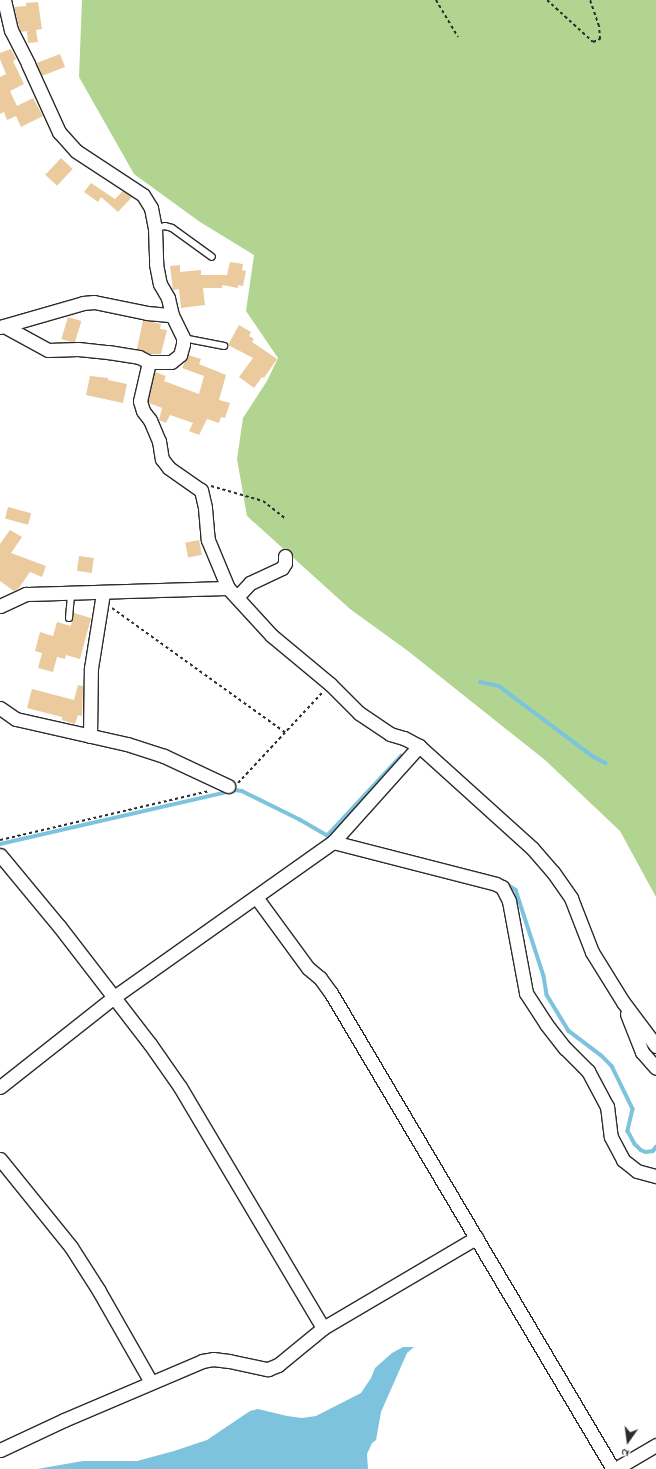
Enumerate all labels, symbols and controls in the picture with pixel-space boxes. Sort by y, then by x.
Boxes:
north arrow [608,1421,648,1461]
text: N [620,1444,631,1461]

